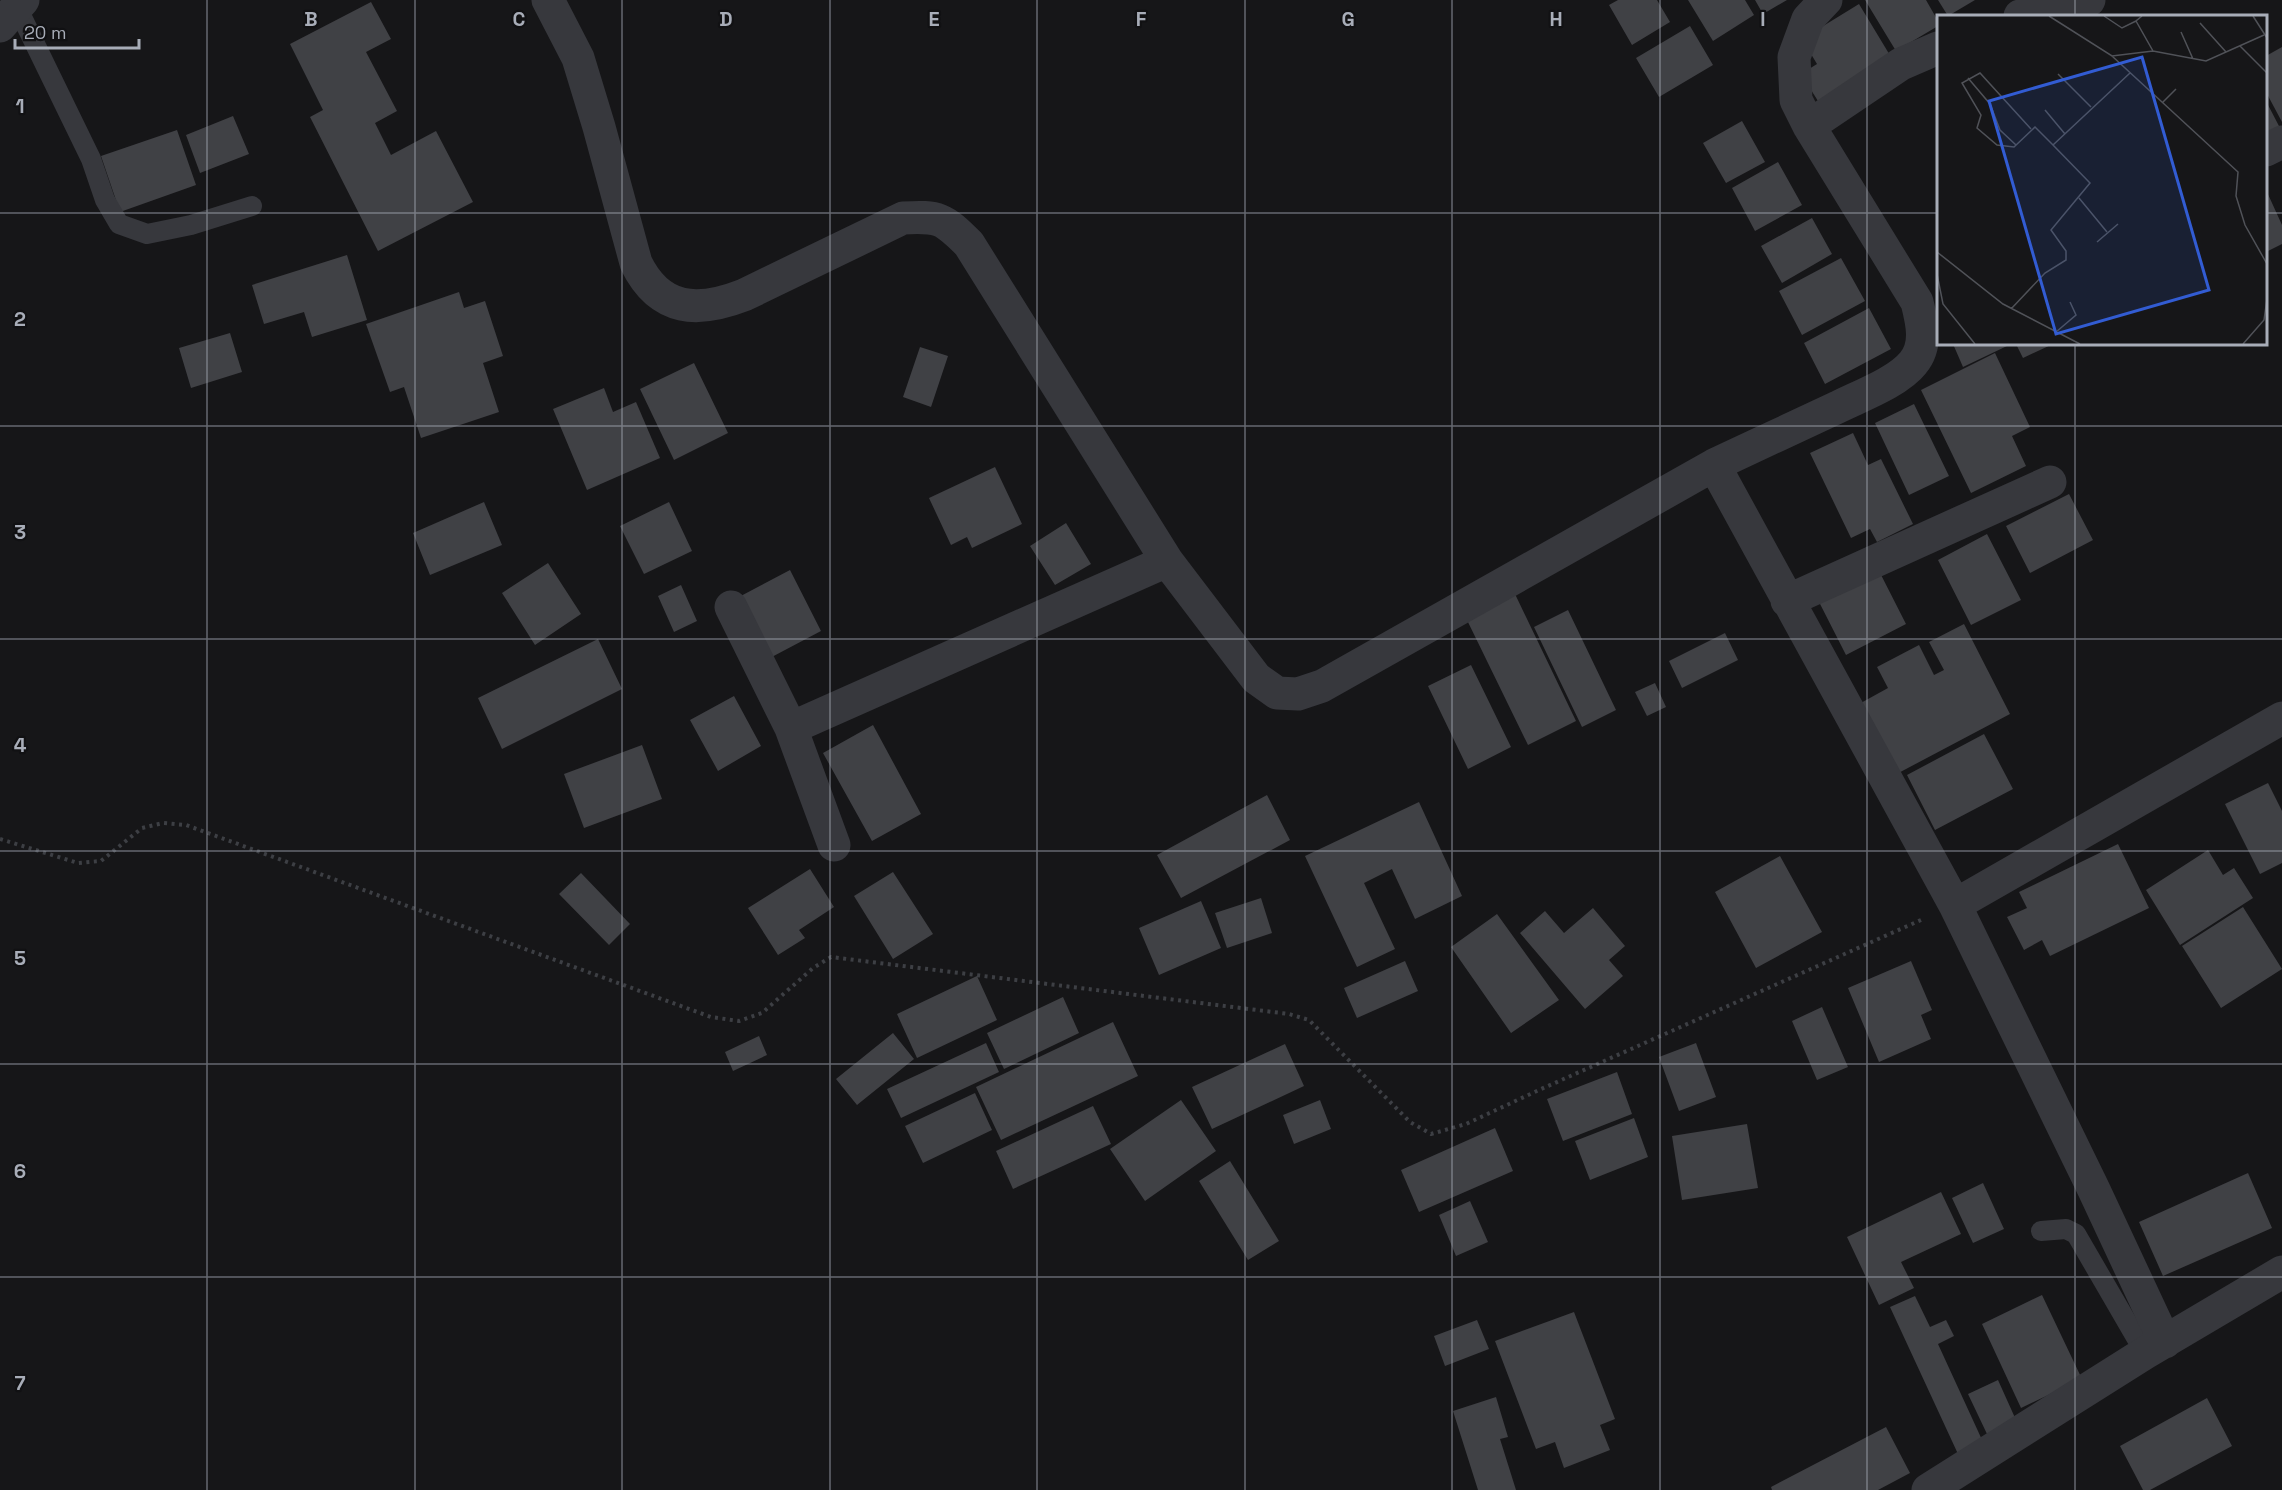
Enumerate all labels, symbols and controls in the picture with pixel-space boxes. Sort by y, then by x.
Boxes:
text: B [304,6,318,32]
text: C [513,6,526,32]
text: D [719,6,733,32]
text: E [928,6,940,32]
text: F [1136,6,1147,32]
text: G [1341,6,1355,32]
text: H [1549,6,1563,32]
text: I [1760,6,1766,32]
scale bar [15,12,140,50]
inset map [1937,15,2267,345]
text: 20 m [24,21,67,44]
text: 1 [15,93,25,119]
text: 2 [14,306,26,332]
text: 3 [14,519,26,545]
text: 4 [14,732,27,758]
text: 5 [14,945,26,971]
text: 6 [14,1158,26,1184]
text: 7 [14,1370,26,1396]

